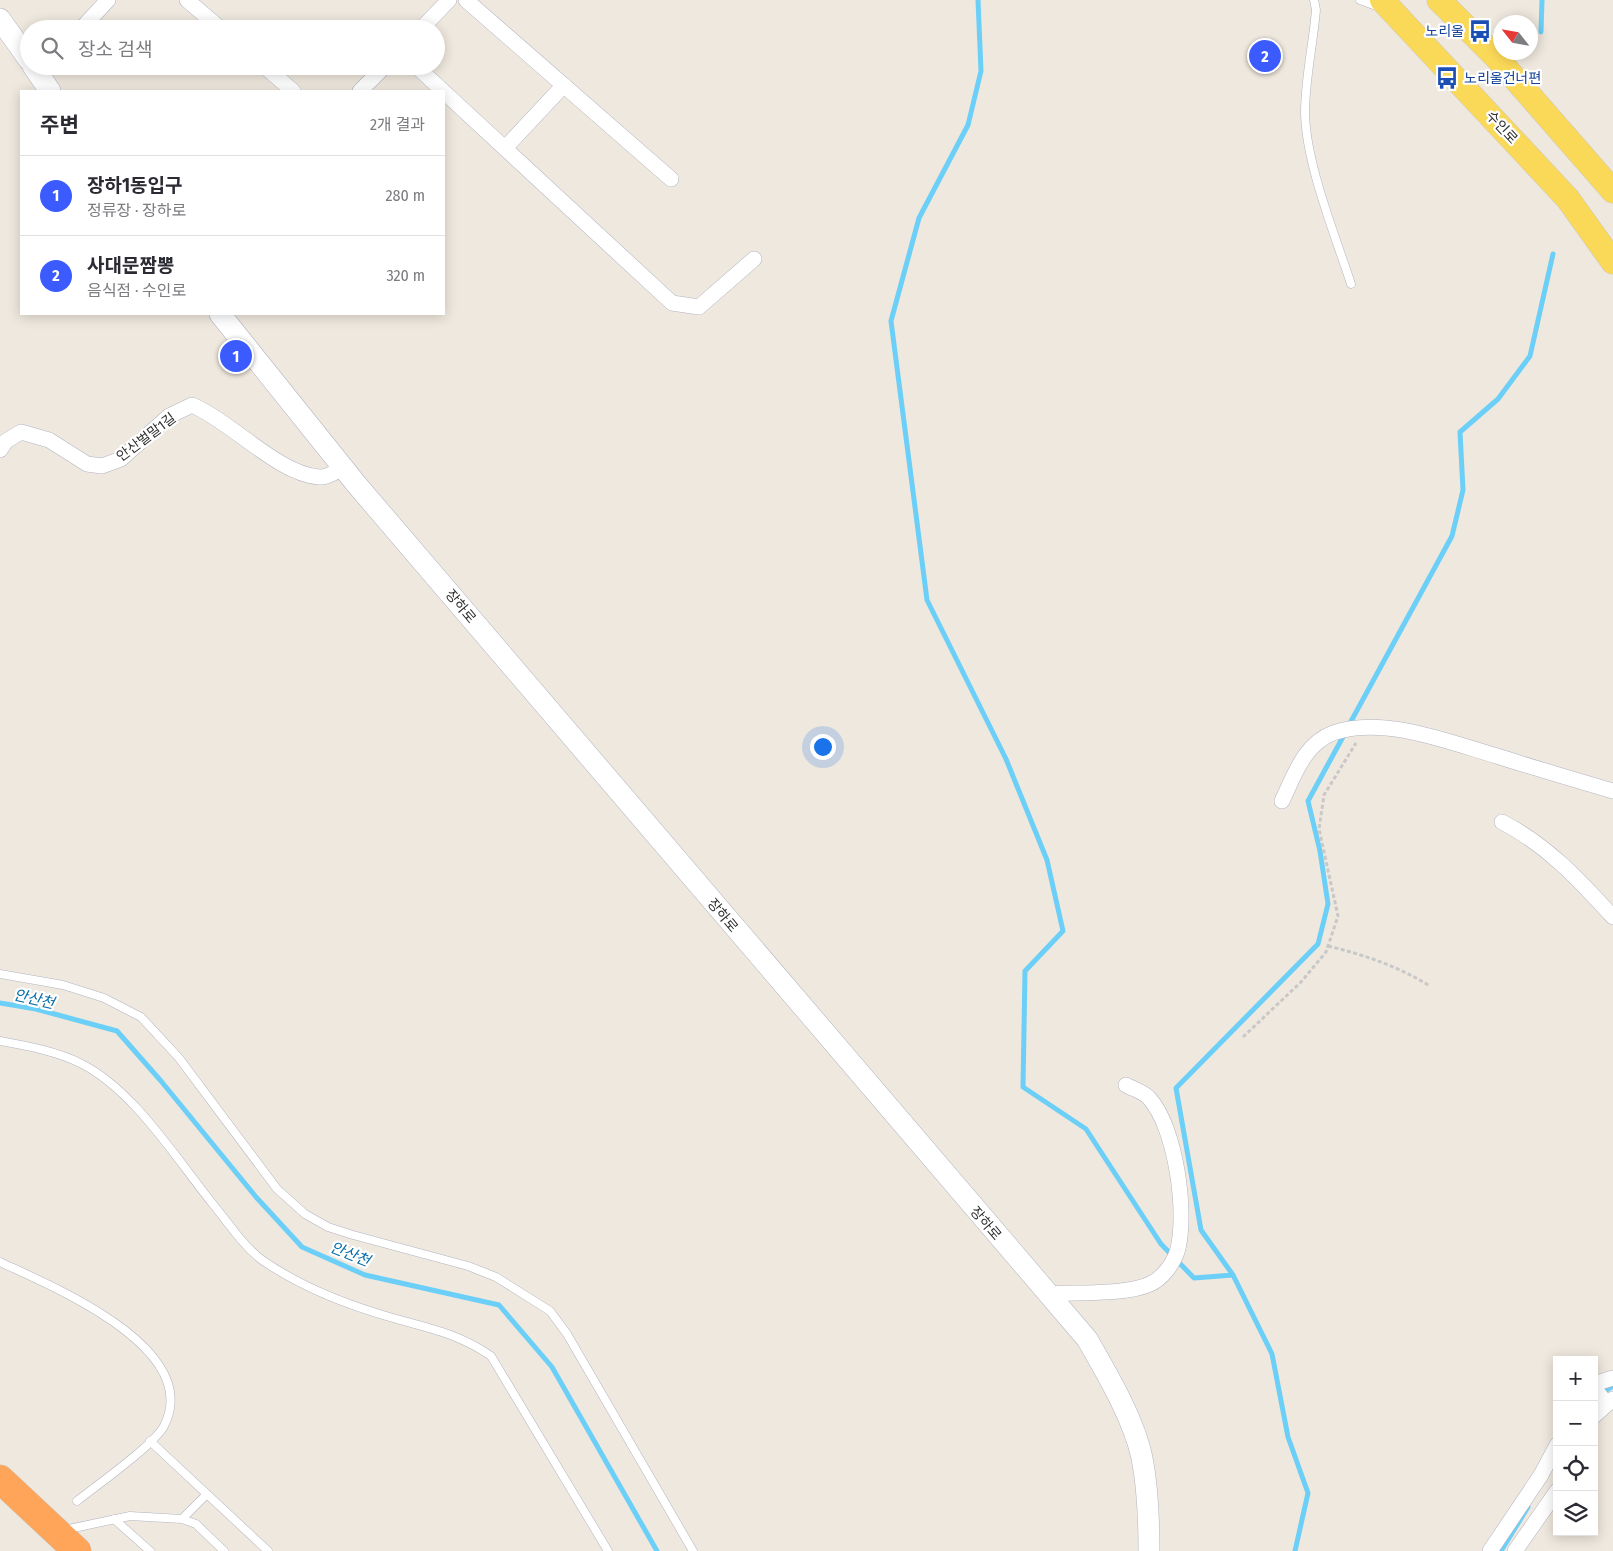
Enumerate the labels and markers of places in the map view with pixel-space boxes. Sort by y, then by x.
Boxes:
bus stop icon: 노리울 [1467,18,1493,44]
place label: 노리울 [1425,23,1464,40]
pin: 2 [1249,37,1281,75]
bus stop icon: 노리울건너편 [1434,65,1460,91]
place label: 노리울건너편 [1464,70,1541,87]
pin: 1 [220,337,252,375]

